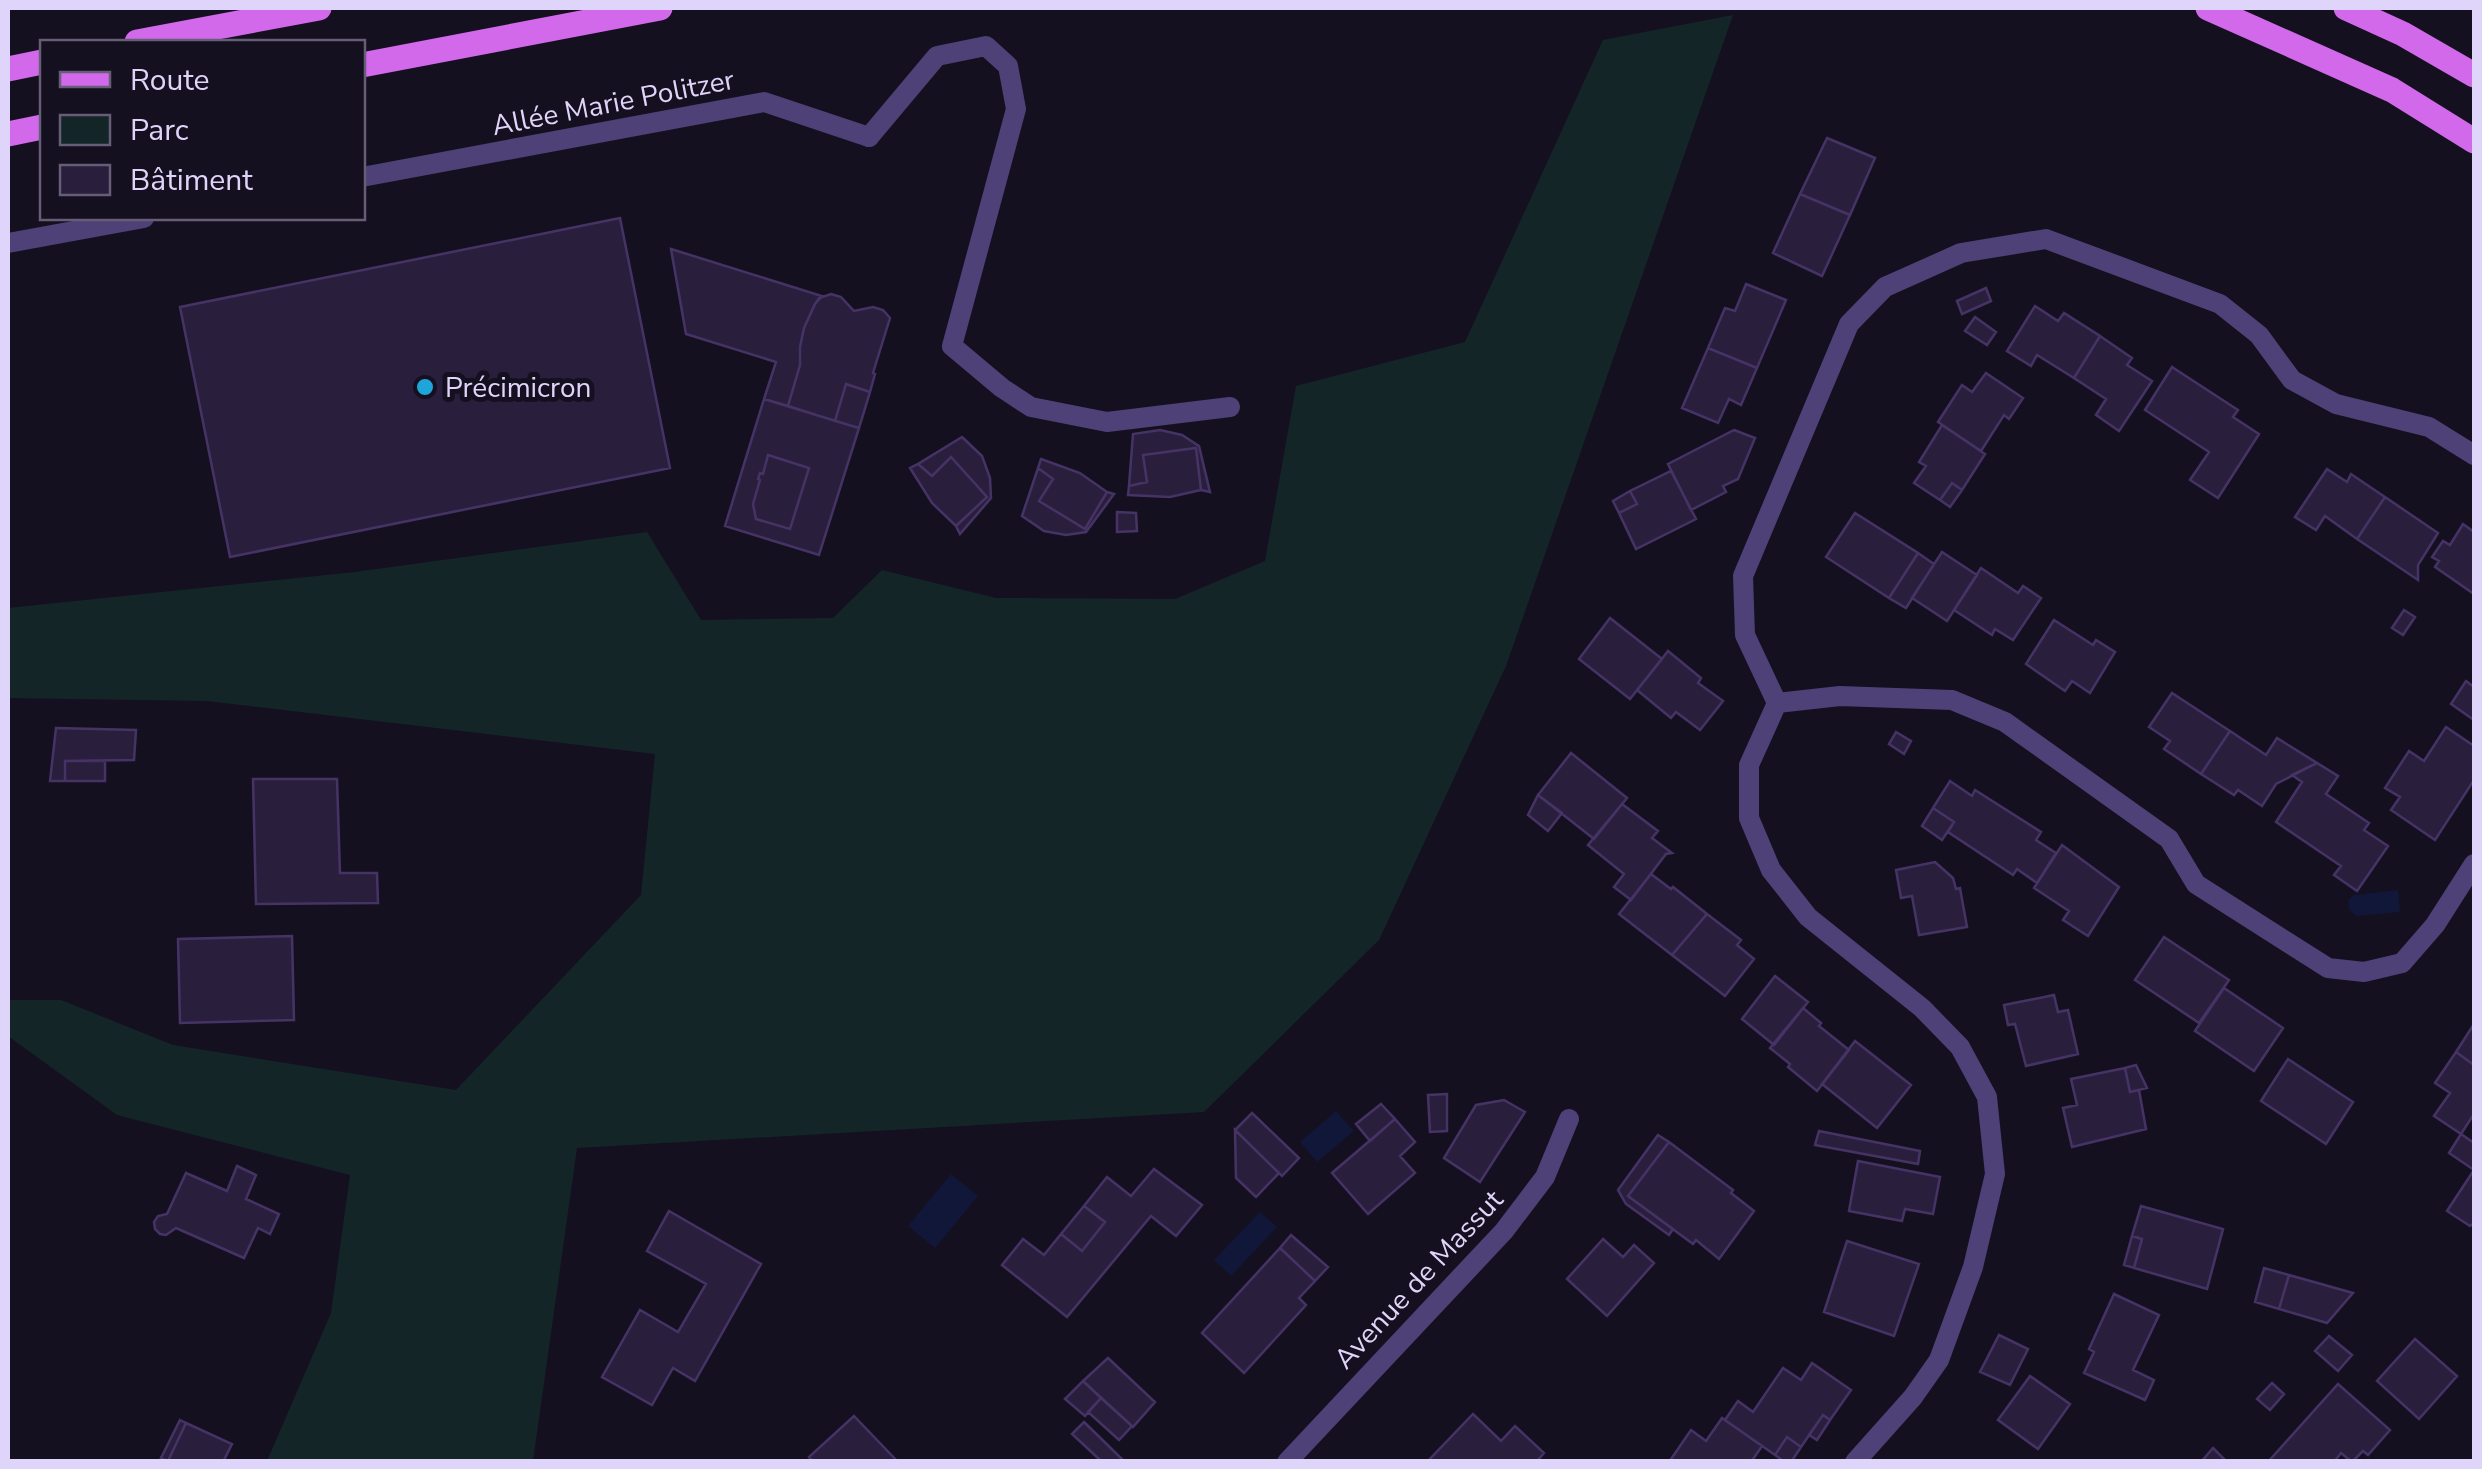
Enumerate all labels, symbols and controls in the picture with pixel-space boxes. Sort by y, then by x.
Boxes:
legend [40,40,365,220]
text: Route [130,60,210,101]
street label: Allée Marie Politzer [489,61,738,145]
text: Parc [130,110,189,151]
text: Bâtiment [130,160,253,201]
place label: Précimicron [445,369,591,407]
marker: Précimicron [414,376,436,398]
street label: Avenue de Massut [1326,1182,1512,1378]

